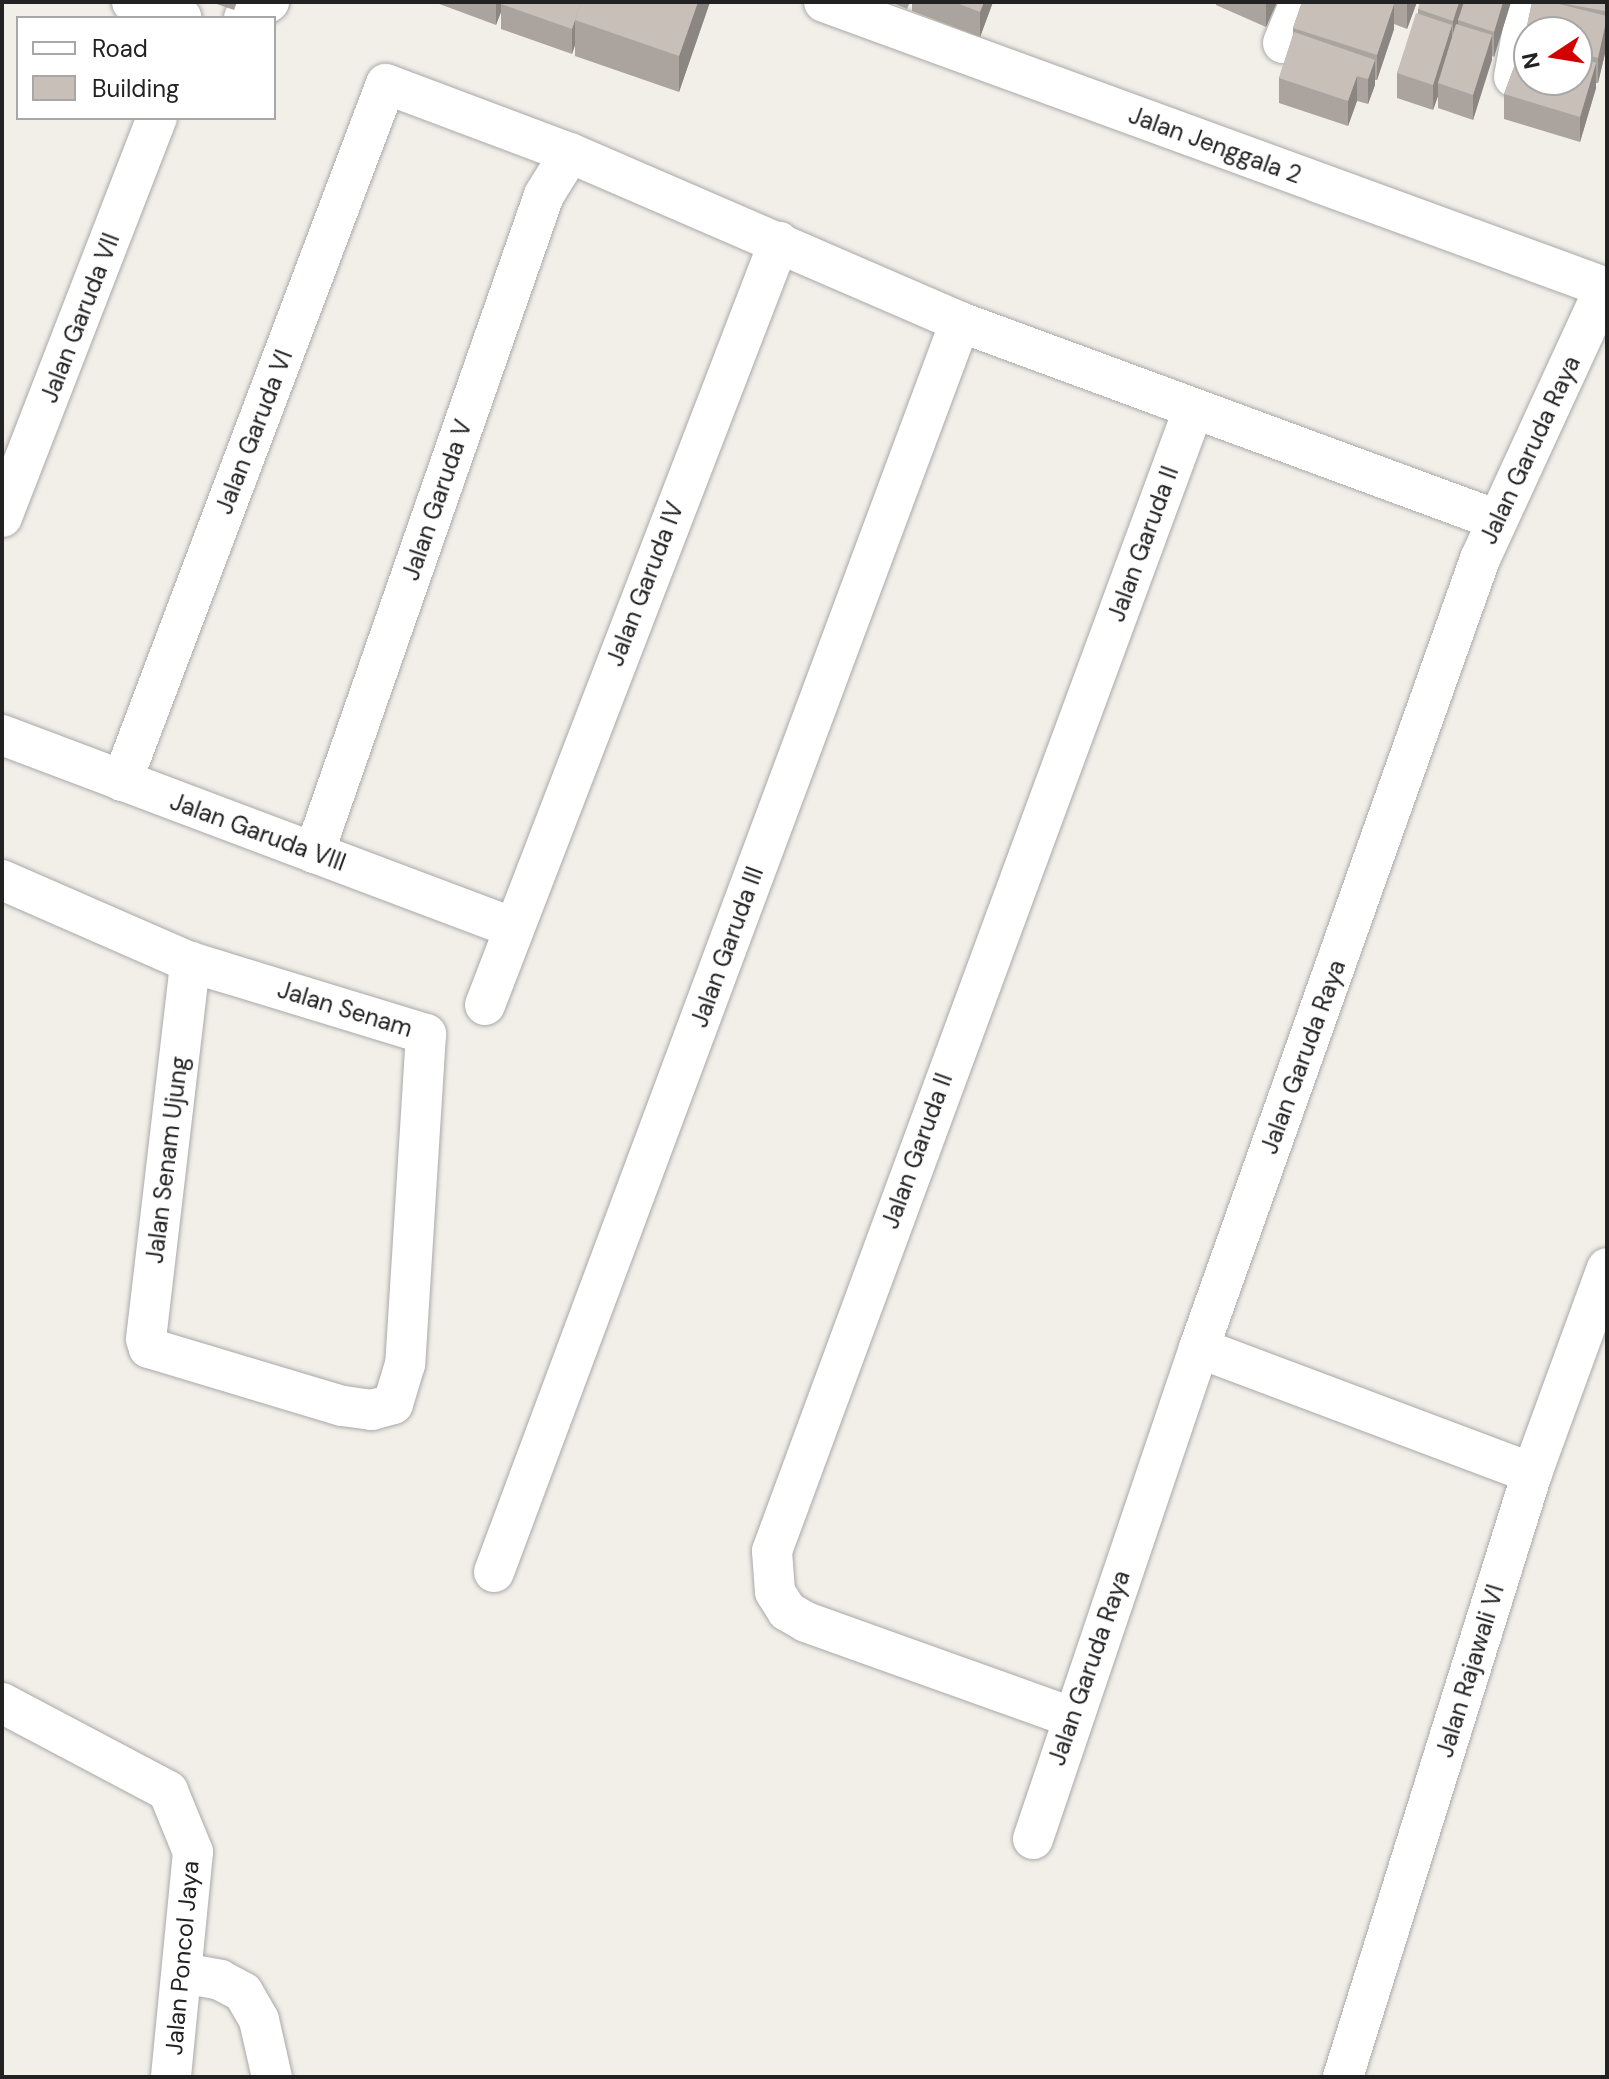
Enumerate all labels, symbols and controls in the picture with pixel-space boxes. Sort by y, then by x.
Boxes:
legend [16,16,276,120]
north arrow [1513,16,1593,96]
text: Road [92,33,148,64]
text: N [1515,50,1547,72]
text: Building [92,73,179,104]
street label: Jalan Jenggala 2 [1125,100,1305,190]
street label: Jalan Garuda VII [34,229,126,407]
street label: Jalan Garuda VI [209,346,299,518]
street label: Jalan Garuda Raya [1474,351,1586,549]
street label: Jalan Garuda V [396,416,478,584]
street label: Jalan Garuda II [1102,462,1184,626]
street label: Jalan Garuda IV [600,498,690,670]
street label: Jalan Garuda VIII [166,787,350,877]
street label: Jalan Garuda III [685,863,769,1031]
street label: Jalan Garuda Raya [1255,956,1351,1158]
street label: Jalan Senam [274,975,416,1043]
street label: Jalan Senam Ujung [140,1055,194,1265]
street label: Jalan Garuda II [876,1069,958,1233]
street label: Jalan Garuda Raya [1042,1567,1136,1769]
street label: Jalan Rajawali VI [1430,1581,1510,1761]
street label: Jalan Poncol Jaya [159,1860,205,2056]

